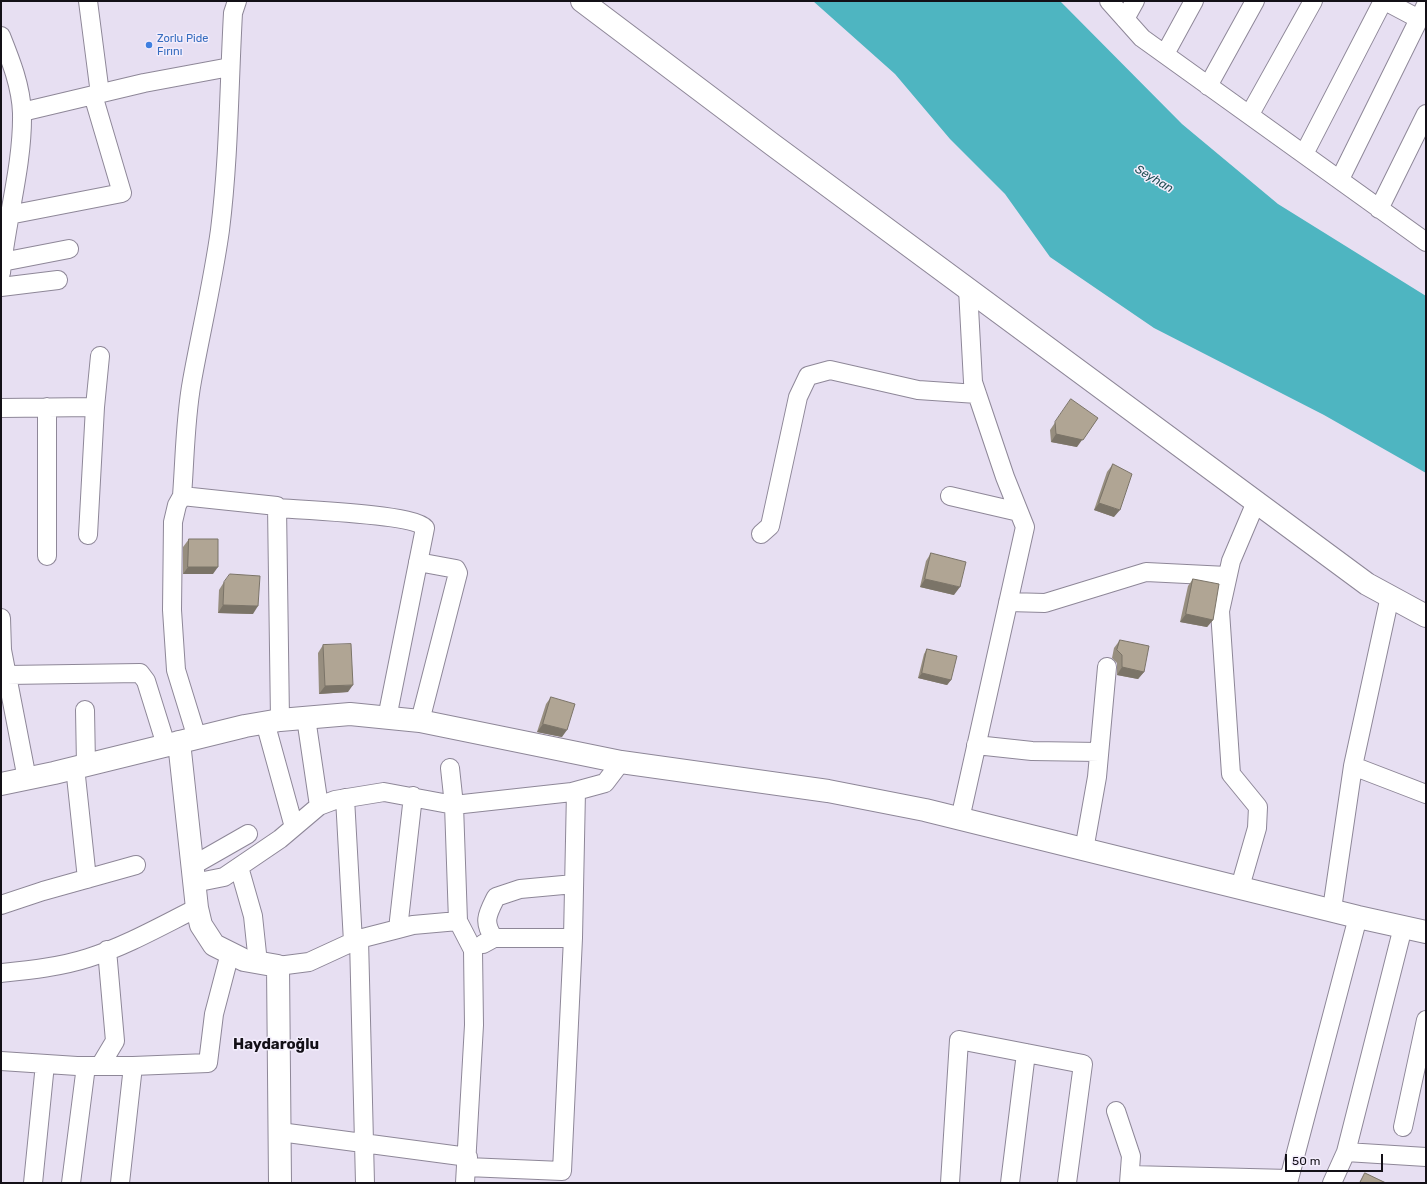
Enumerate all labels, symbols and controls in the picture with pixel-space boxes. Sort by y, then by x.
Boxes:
place label: Zorlu Pide Fırını [157,32,208,58]
marker: Zorlu Pide Fırını [144,40,154,50]
water label: Seyhan [1132,162,1176,196]
district label: Haydaroğlu [233,1036,319,1054]
scale bar [1287,1146,1385,1172]
text: 50 m [1292,1154,1320,1168]

